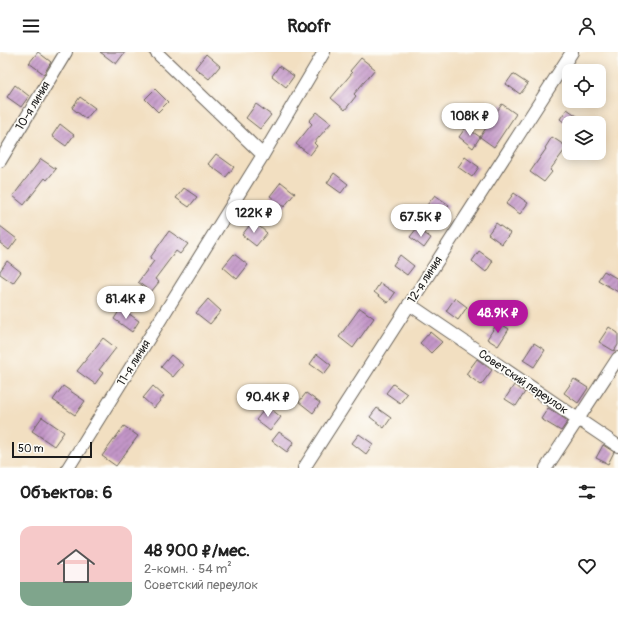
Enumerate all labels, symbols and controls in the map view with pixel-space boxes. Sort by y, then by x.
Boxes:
icon: menu [20,15,42,37]
text: Roofr [287,15,331,38]
icon: person [576,15,598,37]
map controls [562,64,606,160]
button: locate [562,64,606,108]
street label: 10-я линия [12,78,54,133]
pin: 108K ₽ [437,103,503,137]
text: 108K ₽ [451,108,489,124]
button: layers [562,116,606,160]
pin: 122K ₽ [221,200,287,234]
pin: 67.5K ₽ [384,204,458,238]
text: 122K ₽ [235,205,273,221]
text: 67.5K ₽ [400,209,442,225]
street label: 12-я линия [404,253,446,306]
pin: 81.4K ₽ [89,286,163,320]
text: 81.4K ₽ [106,291,146,307]
pin: 48.9K ₽ [461,300,535,334]
text: 48.9K ₽ [477,305,519,321]
street label: 11-я линия [114,337,154,389]
street label: Советский переулок [475,346,571,418]
pin: 90.4K ₽ [231,384,305,418]
text: 90.4K ₽ [246,389,290,405]
scale bar [12,440,92,459]
text: 50 m [18,442,44,455]
icon: filters [576,481,598,503]
text: Объектов: 6 [20,482,112,503]
text: 48 900 ₽/мес. [144,540,250,561]
icon: home [52,542,100,590]
icon: heart [576,555,598,577]
text: 2-комн. · 54 m² [144,561,232,577]
text: Советский переулок [144,577,258,593]

